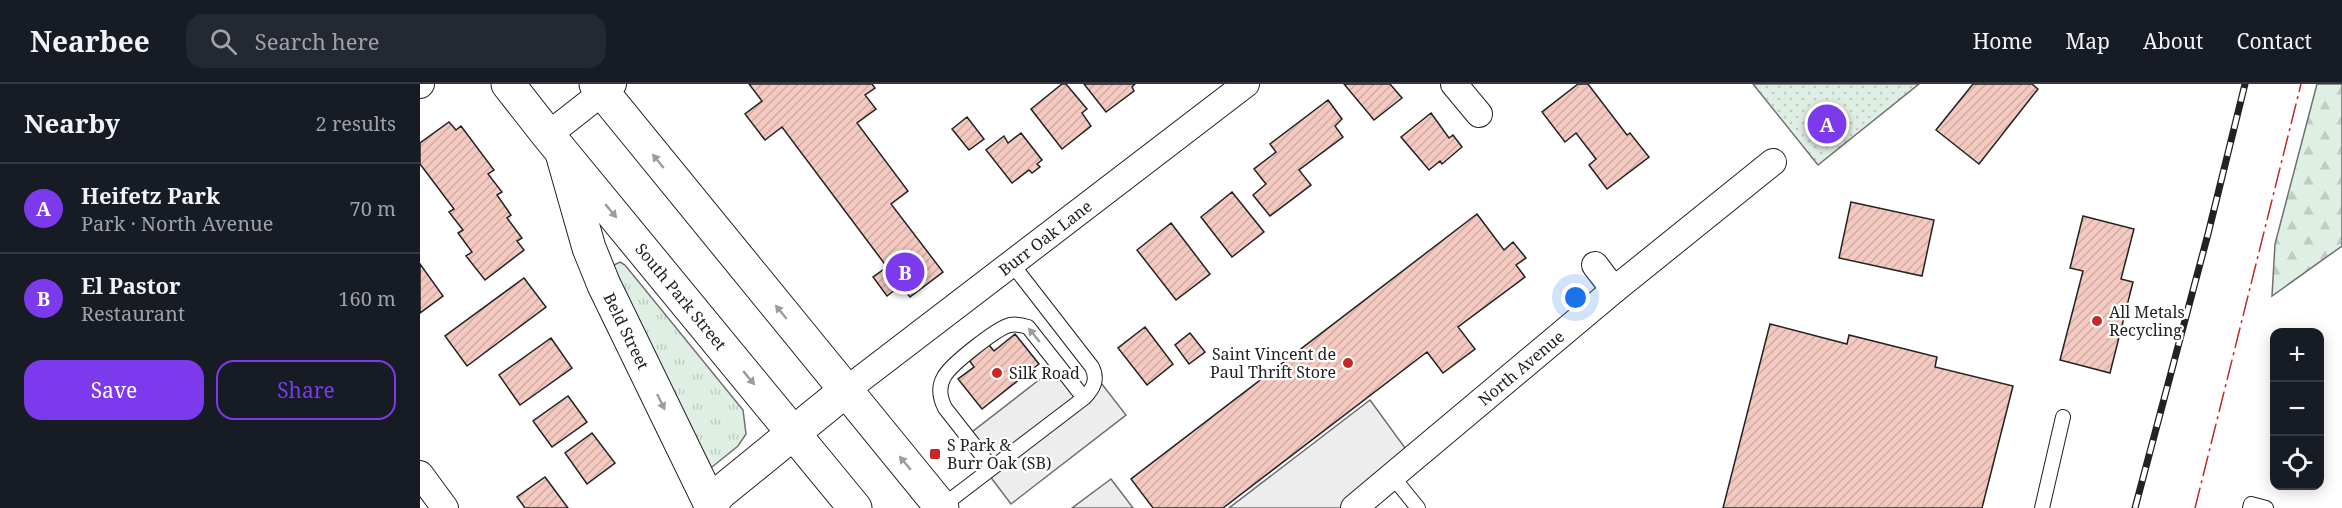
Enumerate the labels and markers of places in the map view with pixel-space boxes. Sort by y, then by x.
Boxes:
pin: A [1808,102,1846,147]
pin: B [886,250,924,294]
place label: All Metals Recycling [2109,301,2185,341]
marker: All Metals Recycling [2090,314,2104,328]
place label: Saint Vincent de Paul Thrift Store [1210,343,1336,383]
marker: Saint Vincent de Paul Thrift Store [1341,356,1355,370]
place label: Silk Road [1009,362,1080,384]
marker: Silk Road [990,366,1004,380]
place label: S Park & Burr Oak (SB) [947,434,1052,474]
marker: S Park & Burr Oak (SB) [928,447,942,461]

